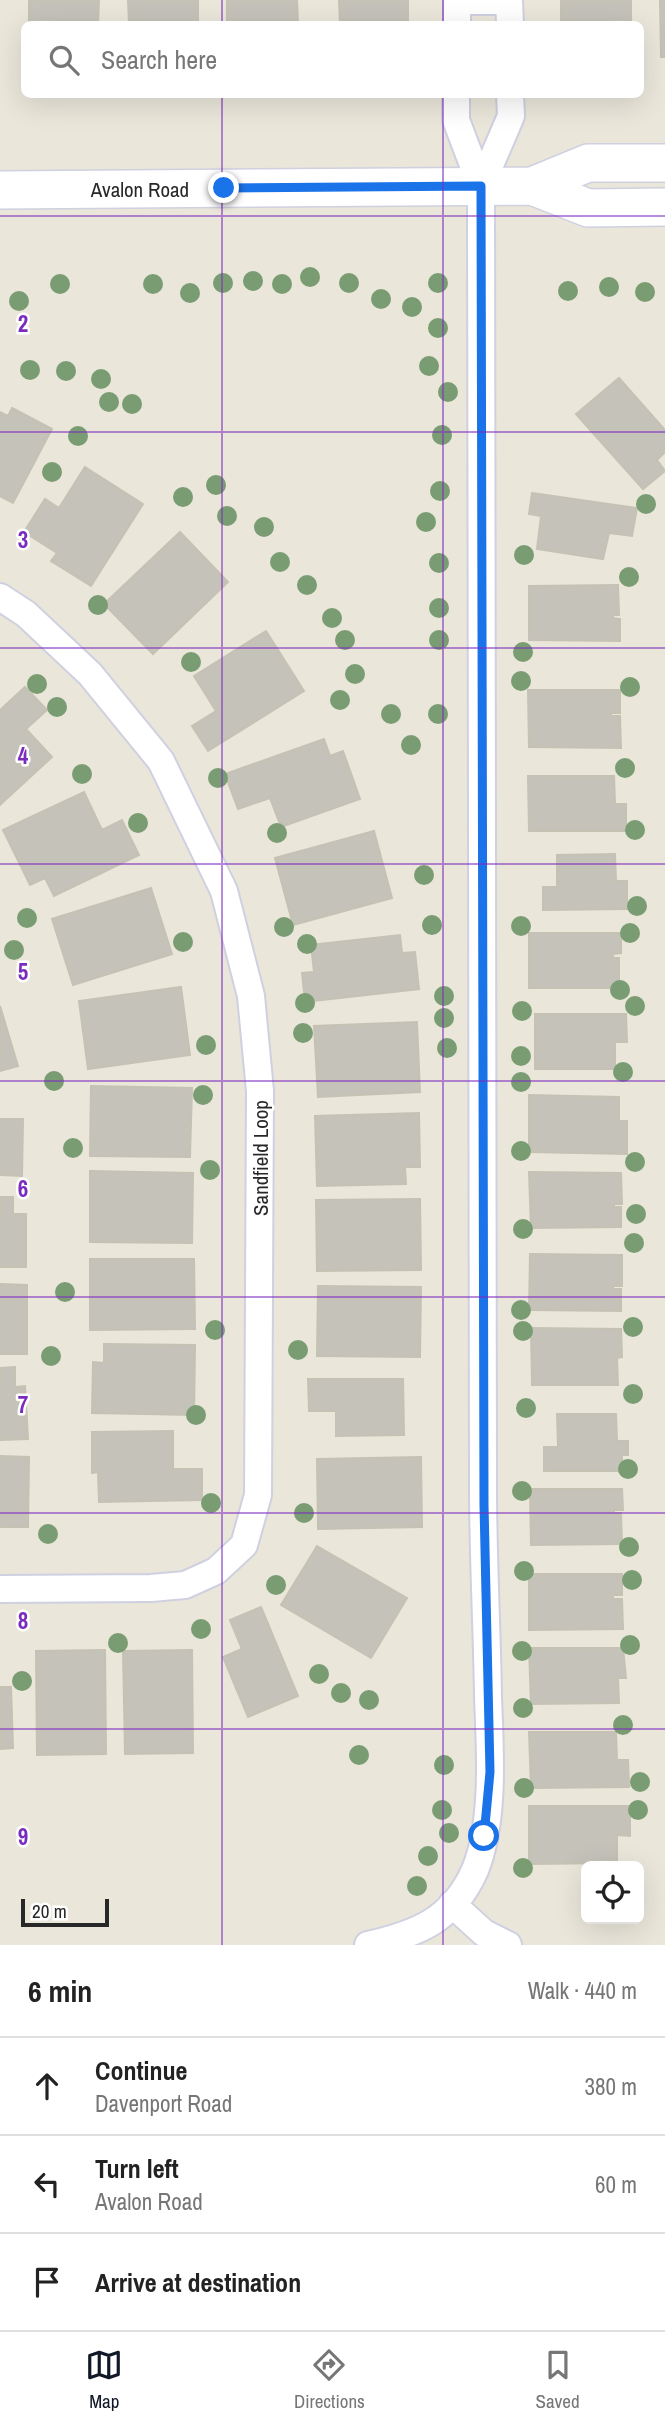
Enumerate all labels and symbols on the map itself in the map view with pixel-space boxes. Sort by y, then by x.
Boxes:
route end [208,172,239,203]
street label: Avalon Road [90,175,189,204]
text: 2 [18,308,28,339]
text: 3 [18,524,28,555]
text: 4 [18,740,29,771]
text: 5 [18,956,28,987]
street label: Sandfield Loop [246,1100,275,1216]
text: 6 [18,1173,28,1204]
text: 7 [18,1389,28,1420]
text: 8 [18,1605,28,1636]
route start [468,1820,499,1851]
text: 9 [18,1821,28,1852]
scale bar [21,1896,108,1928]

